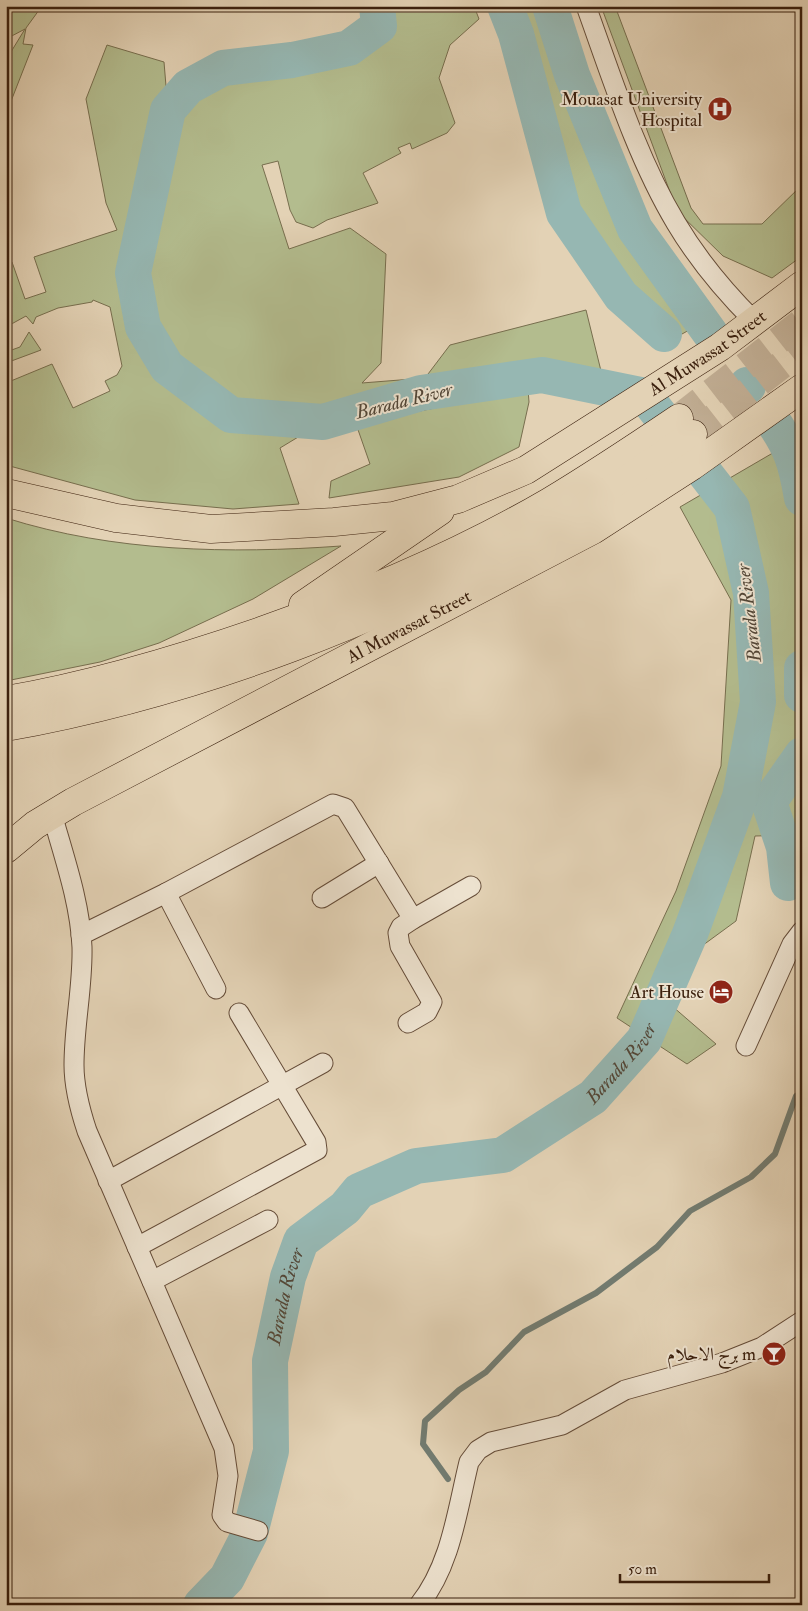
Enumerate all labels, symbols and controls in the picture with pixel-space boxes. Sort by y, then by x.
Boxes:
place label: Mouasat University Hospital [561,88,703,132]
hospital icon: Mouasat University Hospital [707,96,733,122]
street label: Al Muwassat Street [643,305,771,401]
water label: Barada River [352,377,456,425]
water label: Barada River [731,562,767,665]
street label: Al Muwassat Street [342,584,475,669]
hotel icon: Art House [708,979,734,1005]
place label: Art House [629,981,704,1004]
water label: Barada River [580,1019,662,1110]
water label: Barada River [262,1244,310,1348]
bar icon: برج الاحلام m [761,1341,787,1367]
place label: برج الاحلام m [667,1343,756,1370]
scale bar [620,1551,769,1583]
text: 50 m [628,1560,657,1579]

